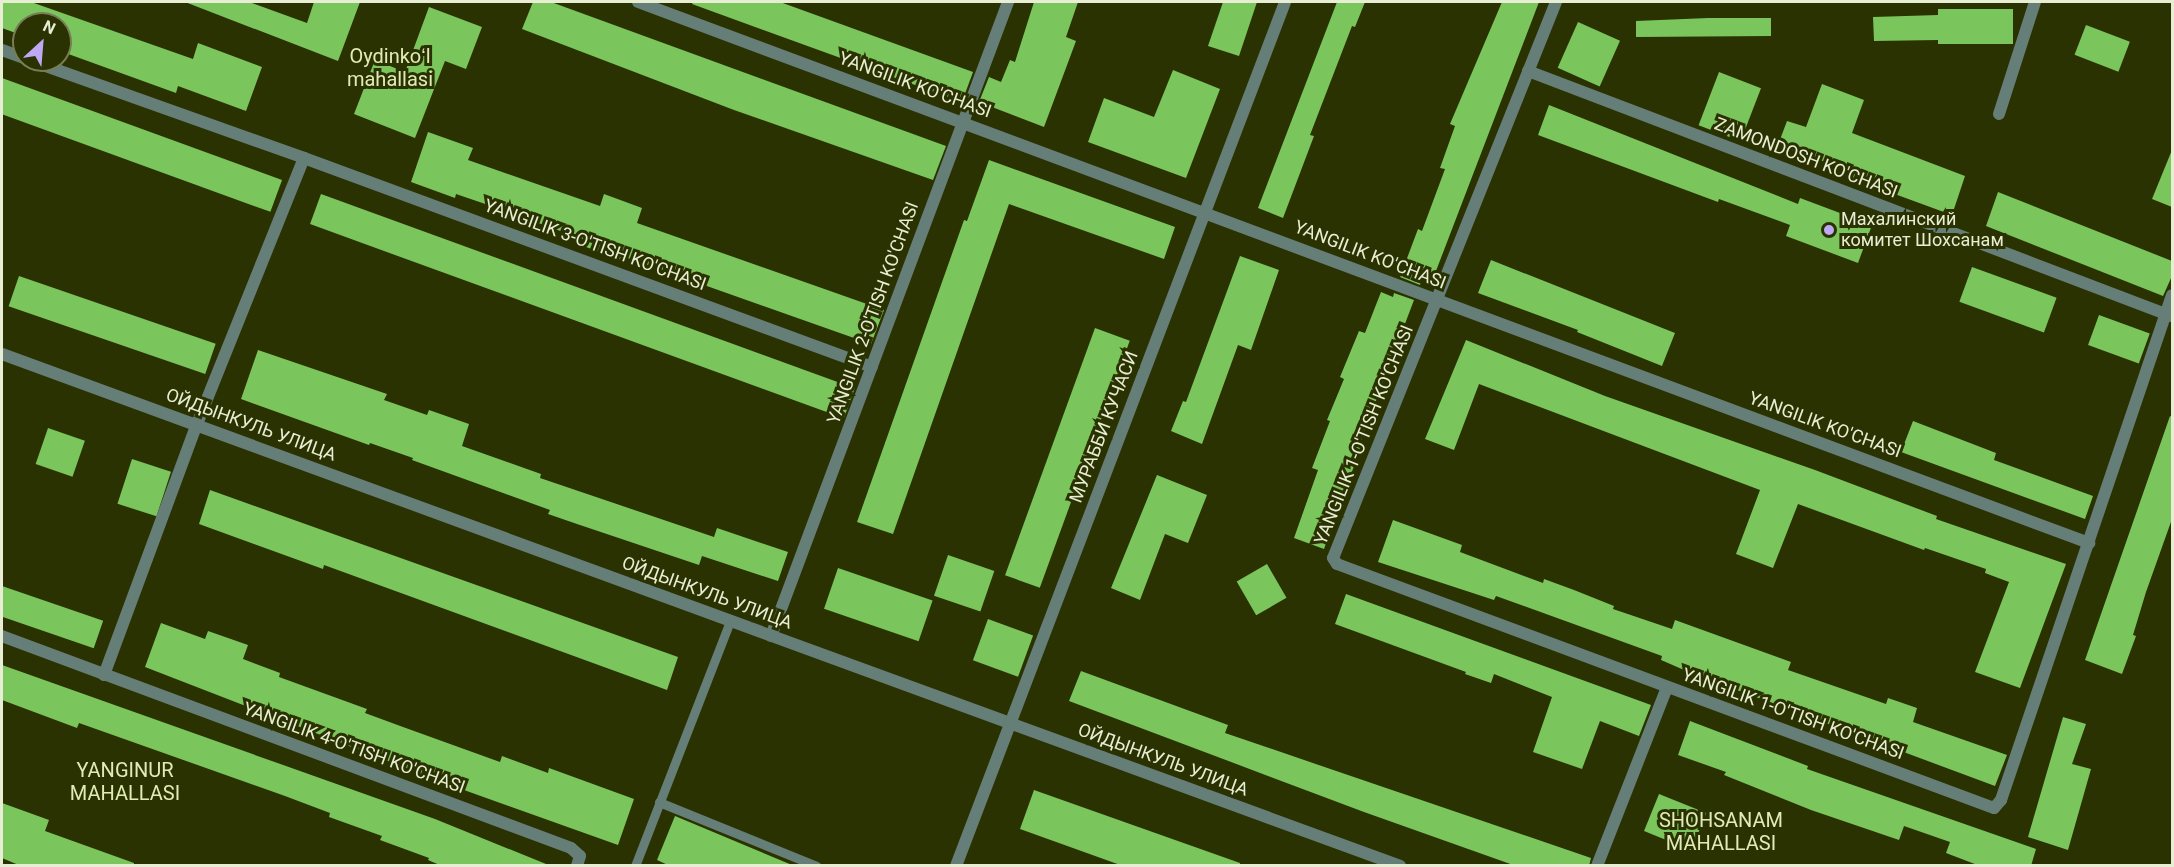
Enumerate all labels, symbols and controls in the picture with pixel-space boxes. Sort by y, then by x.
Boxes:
north arrow [12,12,72,72]
text: N [40,16,58,38]
district label: Oydinkoʻl mahallasi [340,44,440,91]
street label: YANGILIK KO'CHASI [836,47,994,123]
street label: ZAMONDOSH KO'CHASI [1711,113,1901,203]
street label: YANGILIK 3-O'TISH KO'CHASI [481,195,709,295]
street label: YANGILIK 2-O'TISH KO'CHASI [823,199,923,427]
place label: Махалинский комитет Шохcанам [1841,209,2004,252]
street label: YANGILIK KO'CHASI [1291,216,1449,294]
marker: Махалинский комитет Шохcанам [1822,223,1836,237]
street label: YANGILIK 1-O'TISH KO'CHASI [1310,322,1418,548]
street label: МУРАББИ КУЧАСИ [1065,348,1143,506]
street label: ОЙДЫНКУЛЬ УЛИЦА [163,384,339,466]
street label: YANGILIK KO'CHASI [1746,387,1904,463]
street label: ОЙДЫНКУЛЬ УЛИЦА [619,552,795,634]
street label: YANGILIK 1-O'TISH KO'CHASI [1679,664,1907,764]
street label: YANGILIK 4-O'TISH KO'CHASI [240,698,468,798]
street label: ОЙДЫНКУЛЬ УЛИЦА [1075,719,1251,801]
district label: YANGINUR MAHALLASI [63,758,187,805]
district label: SHOHSANAM MAHALLASI [1652,808,1790,855]

